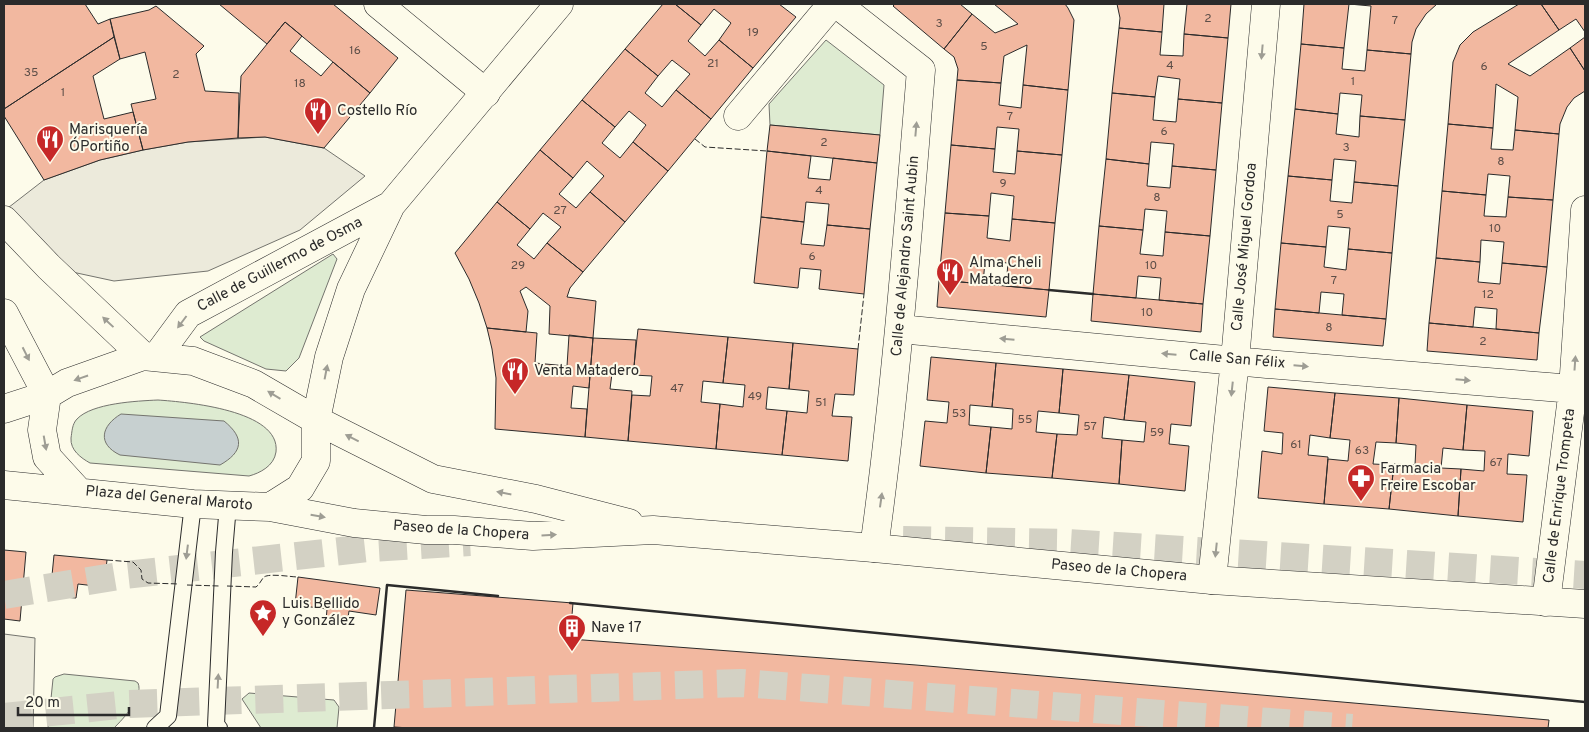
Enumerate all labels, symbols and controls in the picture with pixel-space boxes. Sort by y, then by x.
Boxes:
house number: 2 [1204,11,1212,27]
house number: 7 [1392,13,1398,29]
house number: 3 [935,16,943,32]
house number: 19 [747,25,759,41]
house number: 5 [980,39,988,55]
house number: 16 [349,43,361,59]
one-way arrow [1257,45,1265,61]
house number: 21 [707,56,719,72]
house number: 4 [1166,58,1174,74]
house number: 6 [1480,59,1488,75]
house number: 35 [24,65,38,81]
house number: 2 [172,67,180,83]
house number: 1 [1351,74,1355,90]
house number: 18 [294,76,306,92]
house number: 1 [61,85,65,101]
restaurant icon: Costello Río [303,96,333,135]
place label: Costello Río [337,102,417,121]
house number: 7 [1007,109,1013,125]
one-way arrow [913,120,921,136]
place label: Marisquería O´Portiño [69,121,148,157]
restaurant icon: Marisquería O´Portiño [35,124,65,163]
house number: 6 [1160,124,1168,140]
house number: 2 [820,135,828,151]
house number: 3 [1342,140,1350,156]
house number: 8 [1497,154,1505,170]
street label: Calle de Alejandro Saint Aubin [888,155,924,357]
street label: Calle José Miguel Gordoa [1228,162,1262,332]
house number: 9 [999,176,1007,192]
house number: 4 [815,183,823,199]
house number: 8 [1153,190,1161,206]
house number: 27 [553,203,567,219]
house number: 5 [1336,207,1344,223]
street label: Calle de Guillermo de Osma [194,213,366,317]
house number: 10 [1489,221,1501,237]
house number: 6 [808,249,816,265]
place label: Alma Cheli Matadero [969,254,1042,290]
restaurant icon: Alma Cheli Matadero [935,257,965,296]
house number: 29 [511,258,525,274]
house number: 10 [1145,258,1157,274]
house number: 7 [1331,273,1337,289]
house number: 12 [1482,287,1494,303]
house number: 10 [1141,305,1153,321]
one-way arrow [177,315,187,329]
one-way arrow [102,316,114,328]
house number: 8 [1325,320,1333,336]
house number: 2 [1479,334,1487,350]
one-way arrow [999,335,1015,343]
one-way arrow [22,346,30,361]
street label: Calle San Félix [1188,346,1286,374]
one-way arrow [1161,350,1177,358]
one-way arrow [1571,354,1579,370]
restaurant icon: Venta Matadero [500,356,530,395]
place label: Venta Matadero [534,362,639,381]
one-way arrow [1293,363,1309,371]
one-way arrow [322,365,330,380]
one-way arrow [73,375,88,382]
one-way arrow [1455,376,1471,384]
house number: 47 [670,381,684,397]
one-way arrow [1228,381,1236,397]
house number: 49 [748,389,762,405]
one-way arrow [268,391,281,400]
house number: 51 [815,395,827,411]
house number: 53 [952,406,966,422]
street label: Calle de Enrique Trompeta [1540,407,1580,585]
house number: 55 [1018,412,1032,428]
house number: 57 [1083,419,1097,435]
house number: 59 [1150,425,1164,441]
one-way arrow [345,434,359,442]
one-way arrow [41,436,49,452]
house number: 61 [1290,437,1302,453]
house number: 63 [1355,443,1369,459]
house number: 67 [1489,455,1503,471]
place label: Farmacia Freire Escobar [1380,460,1476,496]
pharmacy icon: Farmacia Freire Escobar [1346,463,1376,502]
street label: Plaza del General Maroto [85,482,253,516]
one-way arrow [495,488,511,496]
one-way arrow [877,491,885,507]
one-way arrow [310,513,326,521]
street label: Paseo de la Chopera [392,517,530,545]
one-way arrow [541,531,557,539]
one-way arrow [1212,543,1220,559]
one-way arrow [183,545,191,561]
street label: Paseo de la Chopera [1050,556,1188,586]
place label: Luis Bellido y González [282,595,360,631]
place icon: Luis Bellido y González [248,598,278,637]
building icon: Nave 17 [557,613,587,652]
place label: Nave 17 [591,619,642,638]
one-way arrow [215,673,223,689]
scale bar [18,684,129,716]
text: 20 m [25,694,60,713]

